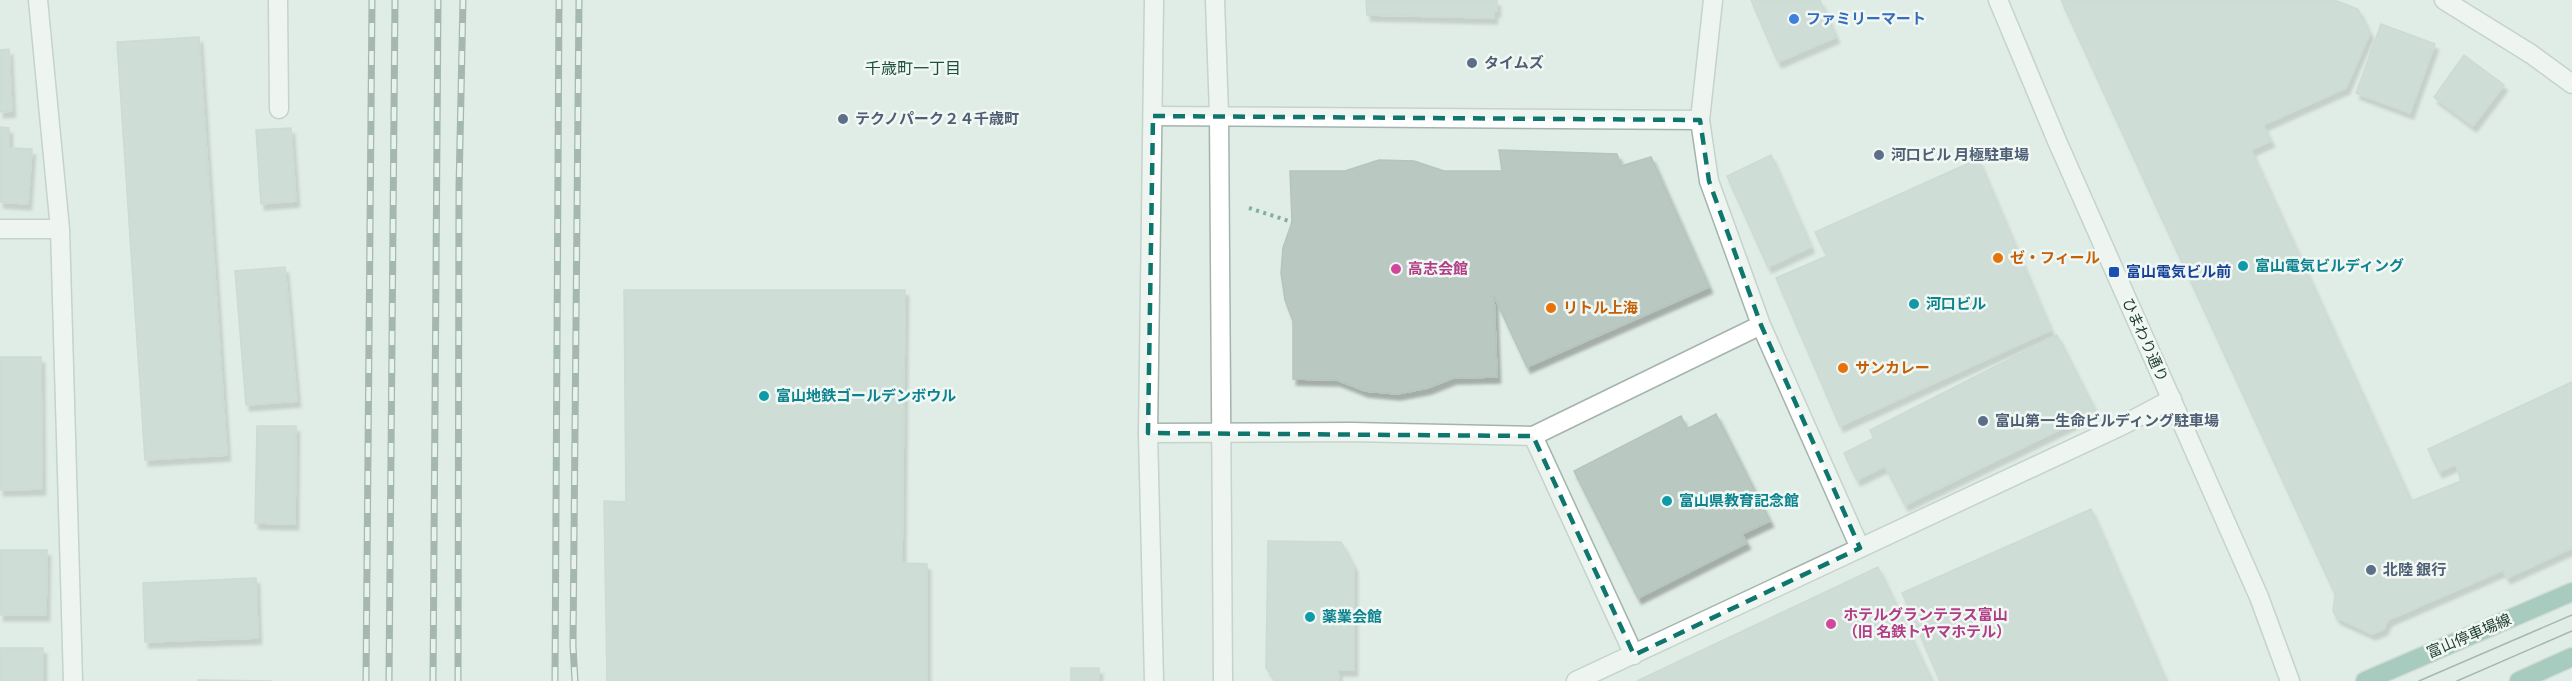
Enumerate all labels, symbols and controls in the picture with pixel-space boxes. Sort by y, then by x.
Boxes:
place label: ファミリーマート [1806,10,1926,28]
marker: ファミリーマート [1787,12,1801,26]
place label: タイムズ [1484,54,1544,72]
marker: タイムズ [1465,56,1479,70]
district label: 千歳町一丁目 [865,59,961,78]
place label: テクノパーク２４千歳町 [855,110,1019,128]
marker: テクノパーク２４千歳町 [836,112,850,126]
place label: 河口ビル 月極駐車場 [1891,146,2029,164]
marker: 河口ビル 月極駐車場 [1872,148,1886,162]
place label: ゼ・フィール [2010,249,2100,267]
marker: ゼ・フィール [1991,251,2005,265]
place label: 富山電気ビルディング [2255,257,2404,275]
marker: 富山電気ビルディング [2236,259,2250,273]
place label: 高志会館 [1408,260,1468,278]
marker: 高志会館 [1389,262,1403,276]
place label: 富山電気ビル前 [2126,263,2231,281]
marker: 富山電気ビル前 [2107,265,2121,279]
place label: 河口ビル [1926,295,1986,313]
street label: ひまわり通り [2118,295,2172,385]
marker: 河口ビル [1907,297,1921,311]
place label: リトル上海 [1563,299,1638,317]
marker: リトル上海 [1544,301,1558,315]
place label: サンカレー [1855,359,1930,377]
marker: サンカレー [1836,361,1850,375]
place label: 富山地鉄ゴールデンボウル [776,387,956,405]
marker: 富山地鉄ゴールデンボウル [757,389,771,403]
place label: 富山第一生命ビルディング駐車場 [1995,412,2219,430]
marker: 富山第一生命ビルディング駐車場 [1976,414,1990,428]
place label: 富山県教育記念館 [1679,492,1799,510]
marker: 富山県教育記念館 [1660,494,1674,508]
place label: 北陸 銀行 [2383,561,2446,579]
marker: 北陸 銀行 [2364,563,2378,577]
place label: ホテルグランテラス富山 （旧 名鉄トヤマホテル） [1843,606,2011,641]
place label: 薬業会館 [1322,608,1382,626]
marker: 薬業会館 [1303,610,1317,624]
street label: 富山停車場線 [2424,610,2514,662]
marker: ホテルグランテラス富山 （旧 名鉄トヤマホテル） [1824,617,1838,631]

